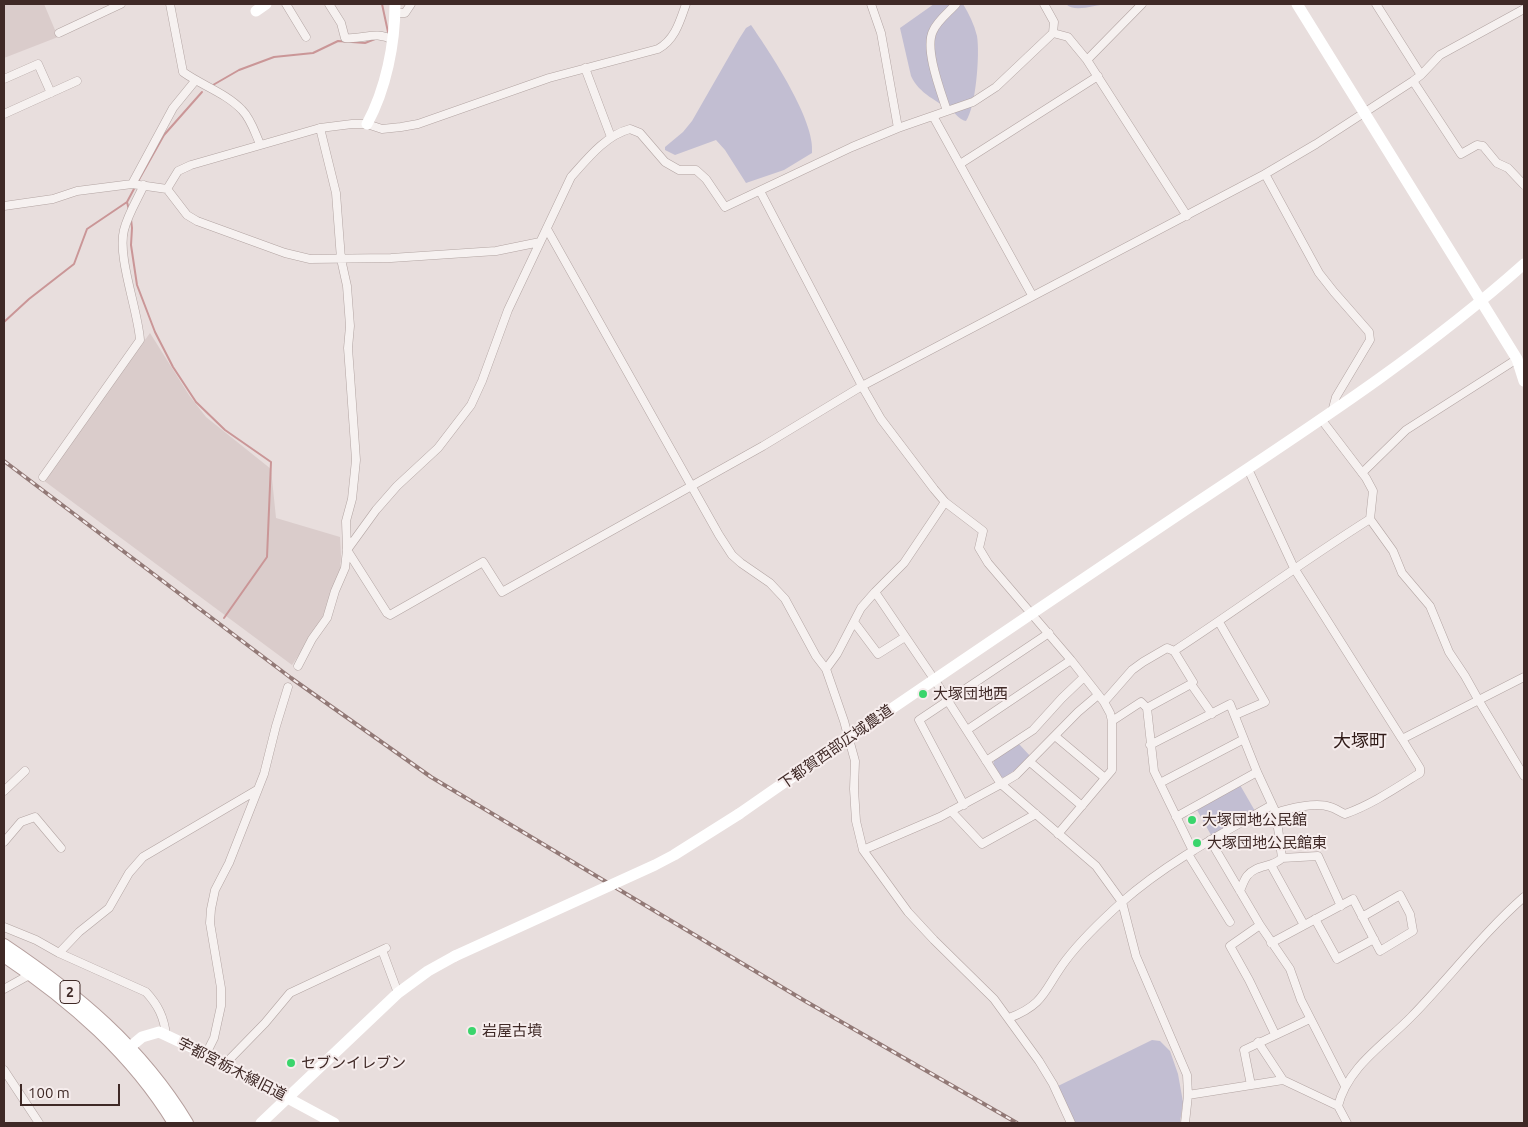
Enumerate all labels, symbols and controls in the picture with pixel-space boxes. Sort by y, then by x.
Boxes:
place label: 大塚団地西 [933,685,1008,703]
marker: 大塚団地西 [917,688,929,700]
street label: 下都賀西部広域農道 [776,701,896,793]
district label: 大塚町 [1333,730,1387,752]
place label: 大塚団地公民館 [1202,811,1307,829]
marker: 大塚団地公民館 [1186,814,1198,826]
place label: 大塚団地公民館東 [1207,834,1327,852]
marker: 大塚団地公民館東 [1191,837,1203,849]
road number: 2 [60,980,80,1004]
place label: 岩屋古墳 [482,1022,542,1040]
marker: 岩屋古墳 [466,1025,478,1037]
street label: 宇都宮栃木線旧道 [174,1034,290,1104]
place label: セブンイレブン [301,1054,406,1072]
marker: セブンイレブン [285,1057,297,1069]
scale bar [22,1074,122,1106]
text: 100 m [28,1084,70,1101]

